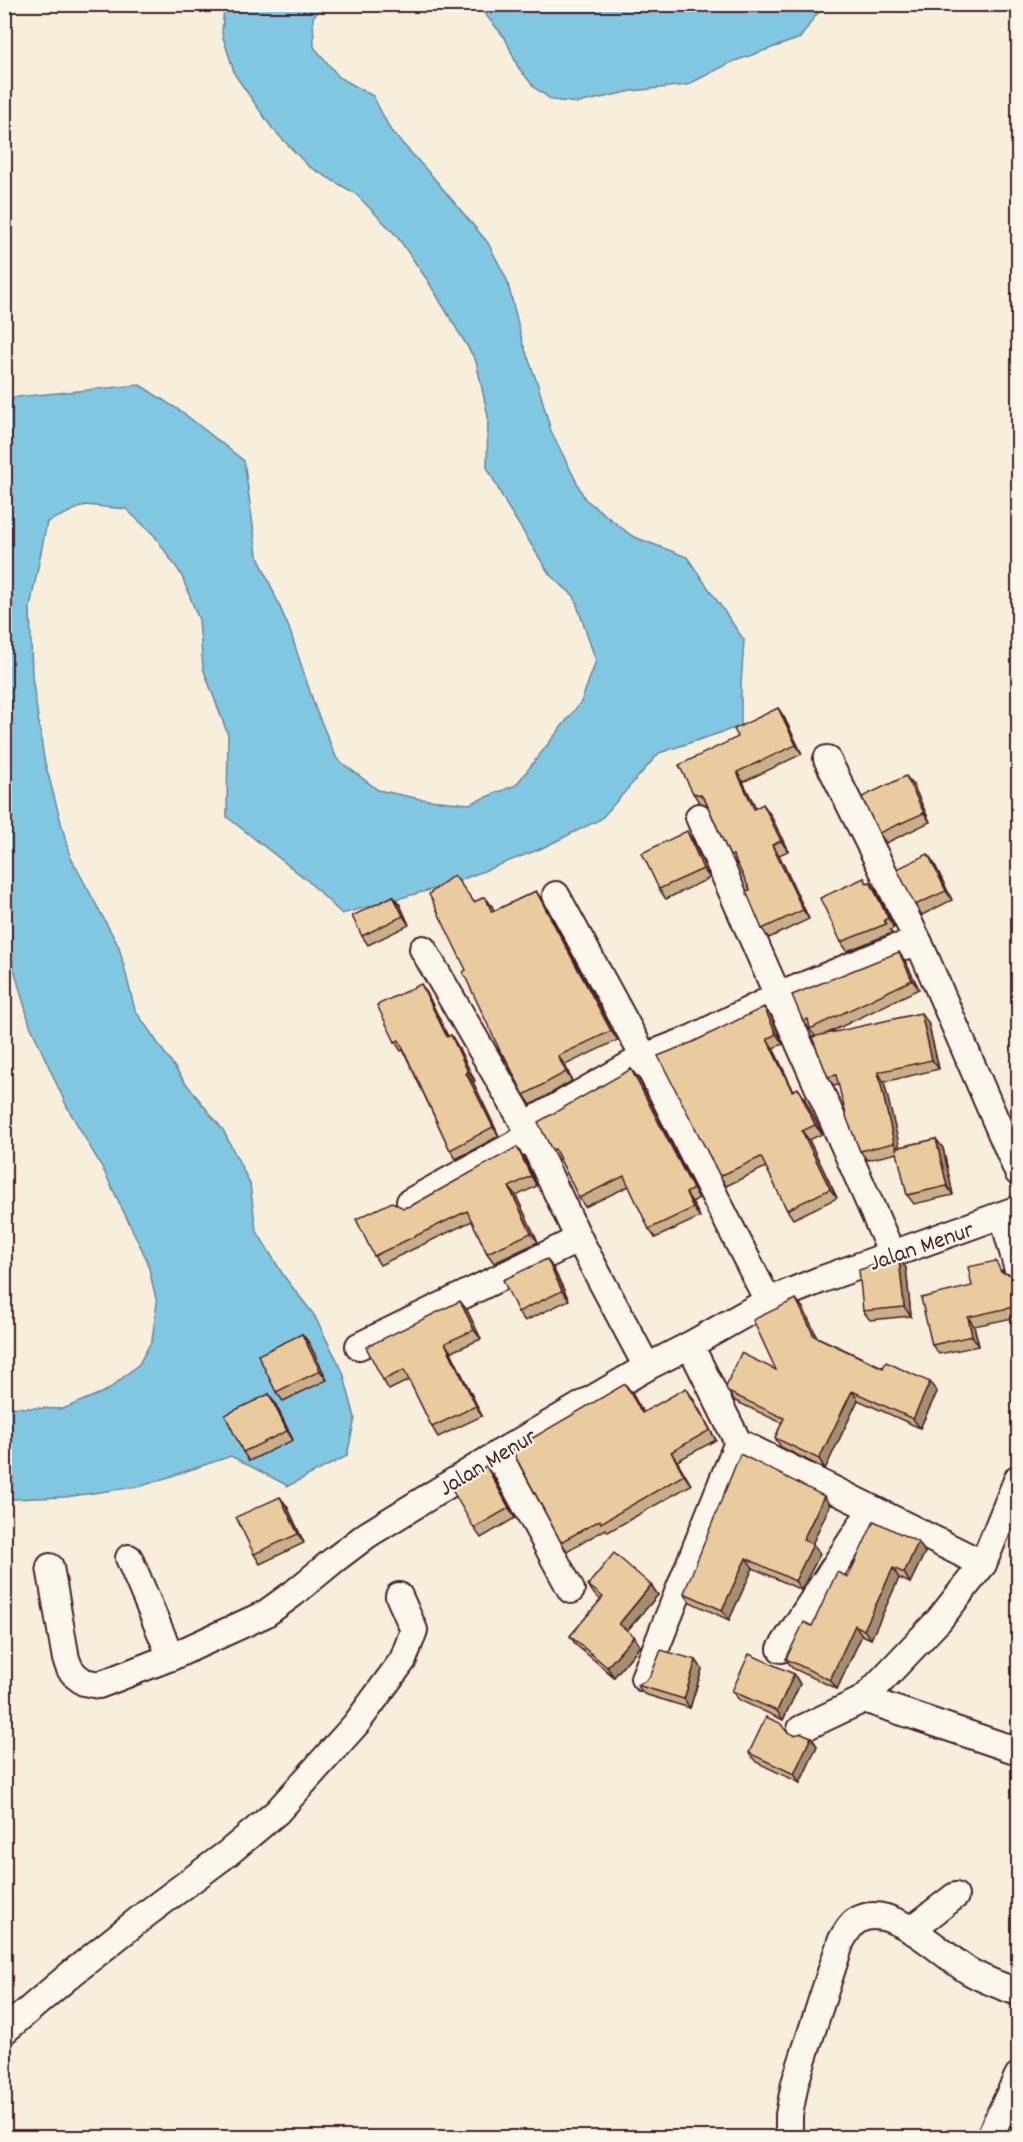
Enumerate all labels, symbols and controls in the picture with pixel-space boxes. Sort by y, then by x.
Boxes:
street label: Jalan Menur [865,1214,979,1282]
street label: Jalan Menur [433,1421,544,1506]

